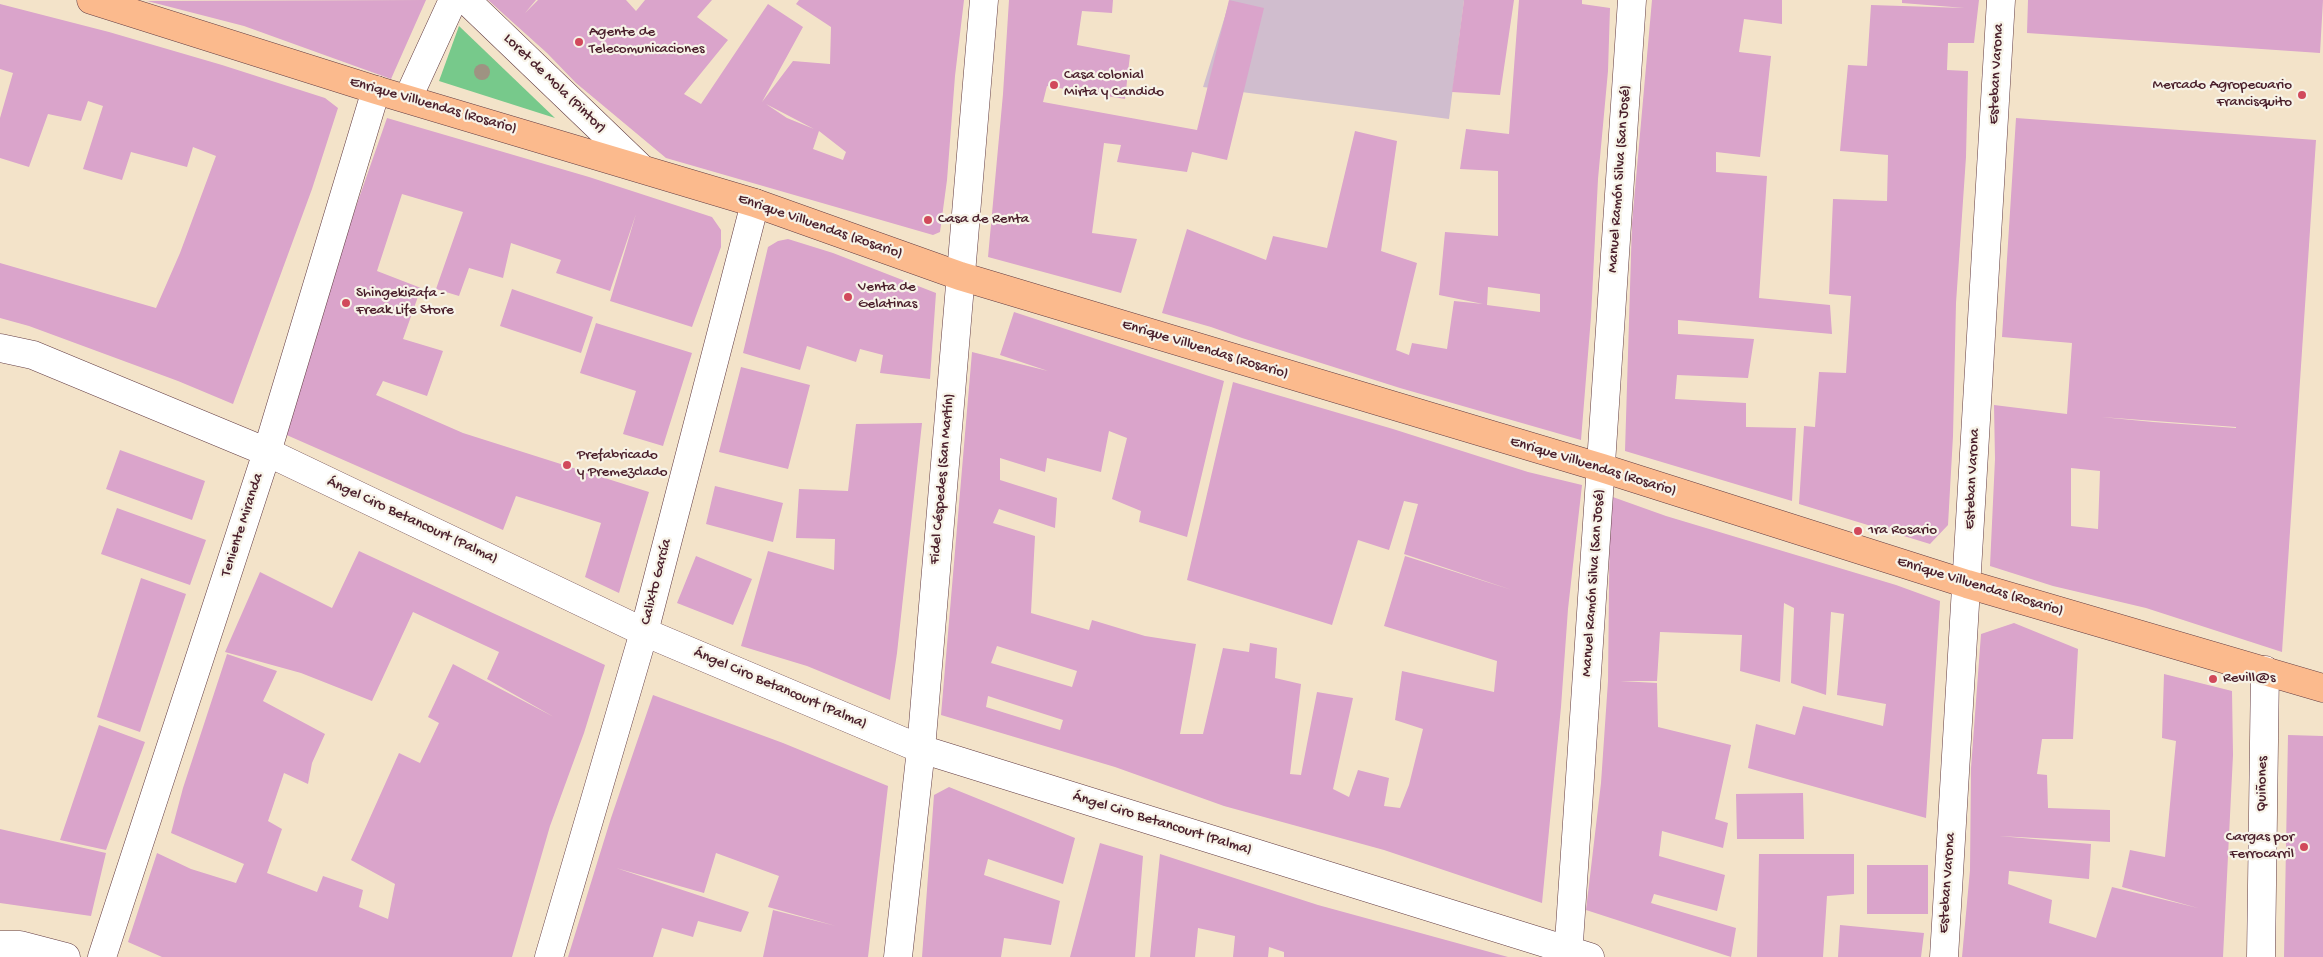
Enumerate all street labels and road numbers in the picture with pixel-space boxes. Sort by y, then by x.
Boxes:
street label: Esteban Varona [1985,23,2009,125]
street label: Loret de Mola (Pintor) [499,30,609,138]
street label: Enrique Villuendas (Rosario) [347,74,519,138]
street label: Manuel Ramón Silva (San José) [1604,84,1636,274]
street label: Enrique Villuendas (Rosario) [735,190,905,264]
street label: Enrique Villuendas (Rosario) [1120,316,1290,384]
street label: Fidel Céspedes (San Martín) [927,393,959,565]
street label: Esteban Varona [1961,428,1985,530]
street label: Enrique Villuendas (Rosario) [1508,433,1678,501]
street label: Teniente Miranda [218,471,268,579]
street label: Ángel Ciro Betancourt (Palma) [324,473,500,569]
street label: Manuel Ramón Silva (San José) [1578,488,1610,678]
street label: Calixto García [638,537,676,627]
street label: Enrique Villuendas (Rosario) [1895,553,2065,621]
street label: Ángel Ciro Betancourt (Palma) [691,644,869,734]
street label: Quiñones [2254,756,2272,812]
street label: Ángel Ciro Betancourt (Palma) [1070,788,1254,860]
street label: Esteban Varona [1936,832,1960,934]

